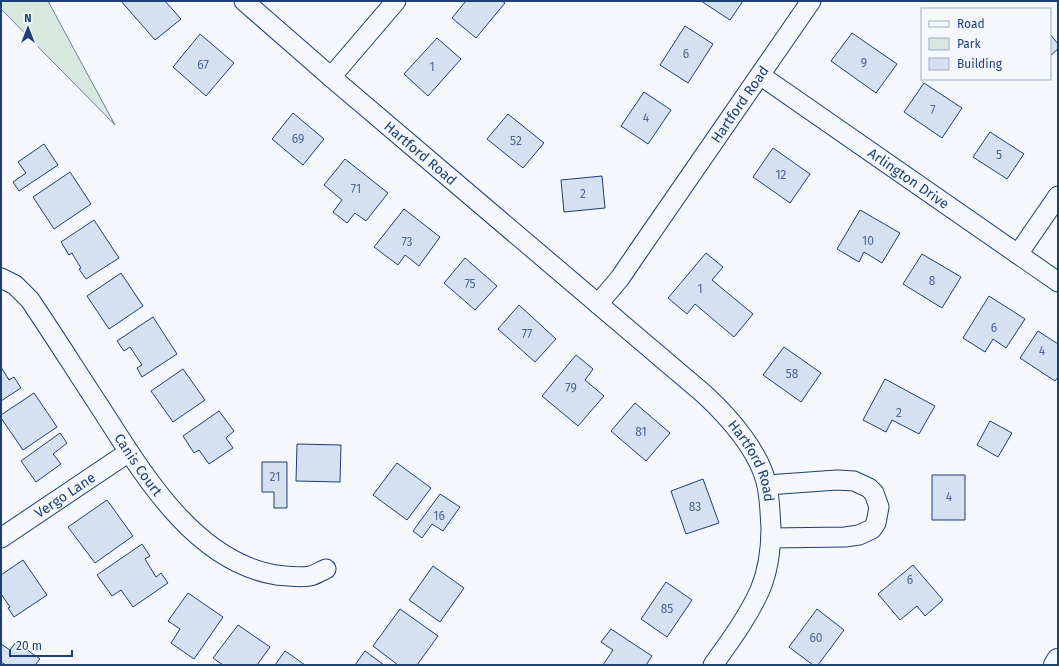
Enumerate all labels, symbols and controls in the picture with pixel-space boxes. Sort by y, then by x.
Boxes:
north arrow [8,8,48,48]
legend [921,8,1051,80]
text: N [24,12,32,25]
text: Road [957,17,985,31]
text: Park [957,37,981,51]
house number: 6 [683,47,689,61]
house number: 9 [861,56,867,70]
text: Building [957,57,1003,71]
house number: 67 [197,58,209,72]
house number: 1 [429,60,435,74]
street label: Hartford Road [707,63,772,146]
house number: 7 [930,103,936,117]
house number: 4 [643,111,650,125]
street label: Hartford Road [381,118,460,189]
house number: 69 [292,132,304,146]
house number: 52 [510,134,522,148]
street label: Arlington Drive [865,144,952,212]
house number: 5 [996,148,1002,162]
house number: 12 [775,168,787,182]
house number: 71 [351,182,361,196]
house number: 2 [580,187,586,201]
house number: 10 [862,234,874,248]
house number: 73 [401,235,413,249]
house number: 8 [929,274,936,288]
house number: 75 [464,277,476,291]
house number: 1 [697,282,703,296]
house number: 6 [991,321,997,335]
house number: 77 [522,327,532,341]
house number: 4 [1039,344,1046,358]
house number: 58 [786,367,799,381]
house number: 79 [565,381,577,395]
house number: 2 [896,406,902,420]
street label: Hartford Road [725,417,778,503]
house number: 81 [635,425,647,439]
street label: Canis Court [111,430,167,500]
street label: Vergo Lane [31,469,99,522]
house number: 21 [270,470,280,484]
house number: 4 [946,490,953,504]
house number: 83 [689,500,701,514]
house number: 16 [433,509,445,523]
house number: 6 [907,573,913,587]
house number: 85 [661,602,673,616]
house number: 60 [809,631,823,645]
scale bar [10,632,72,658]
text: 20 m [16,639,42,653]

